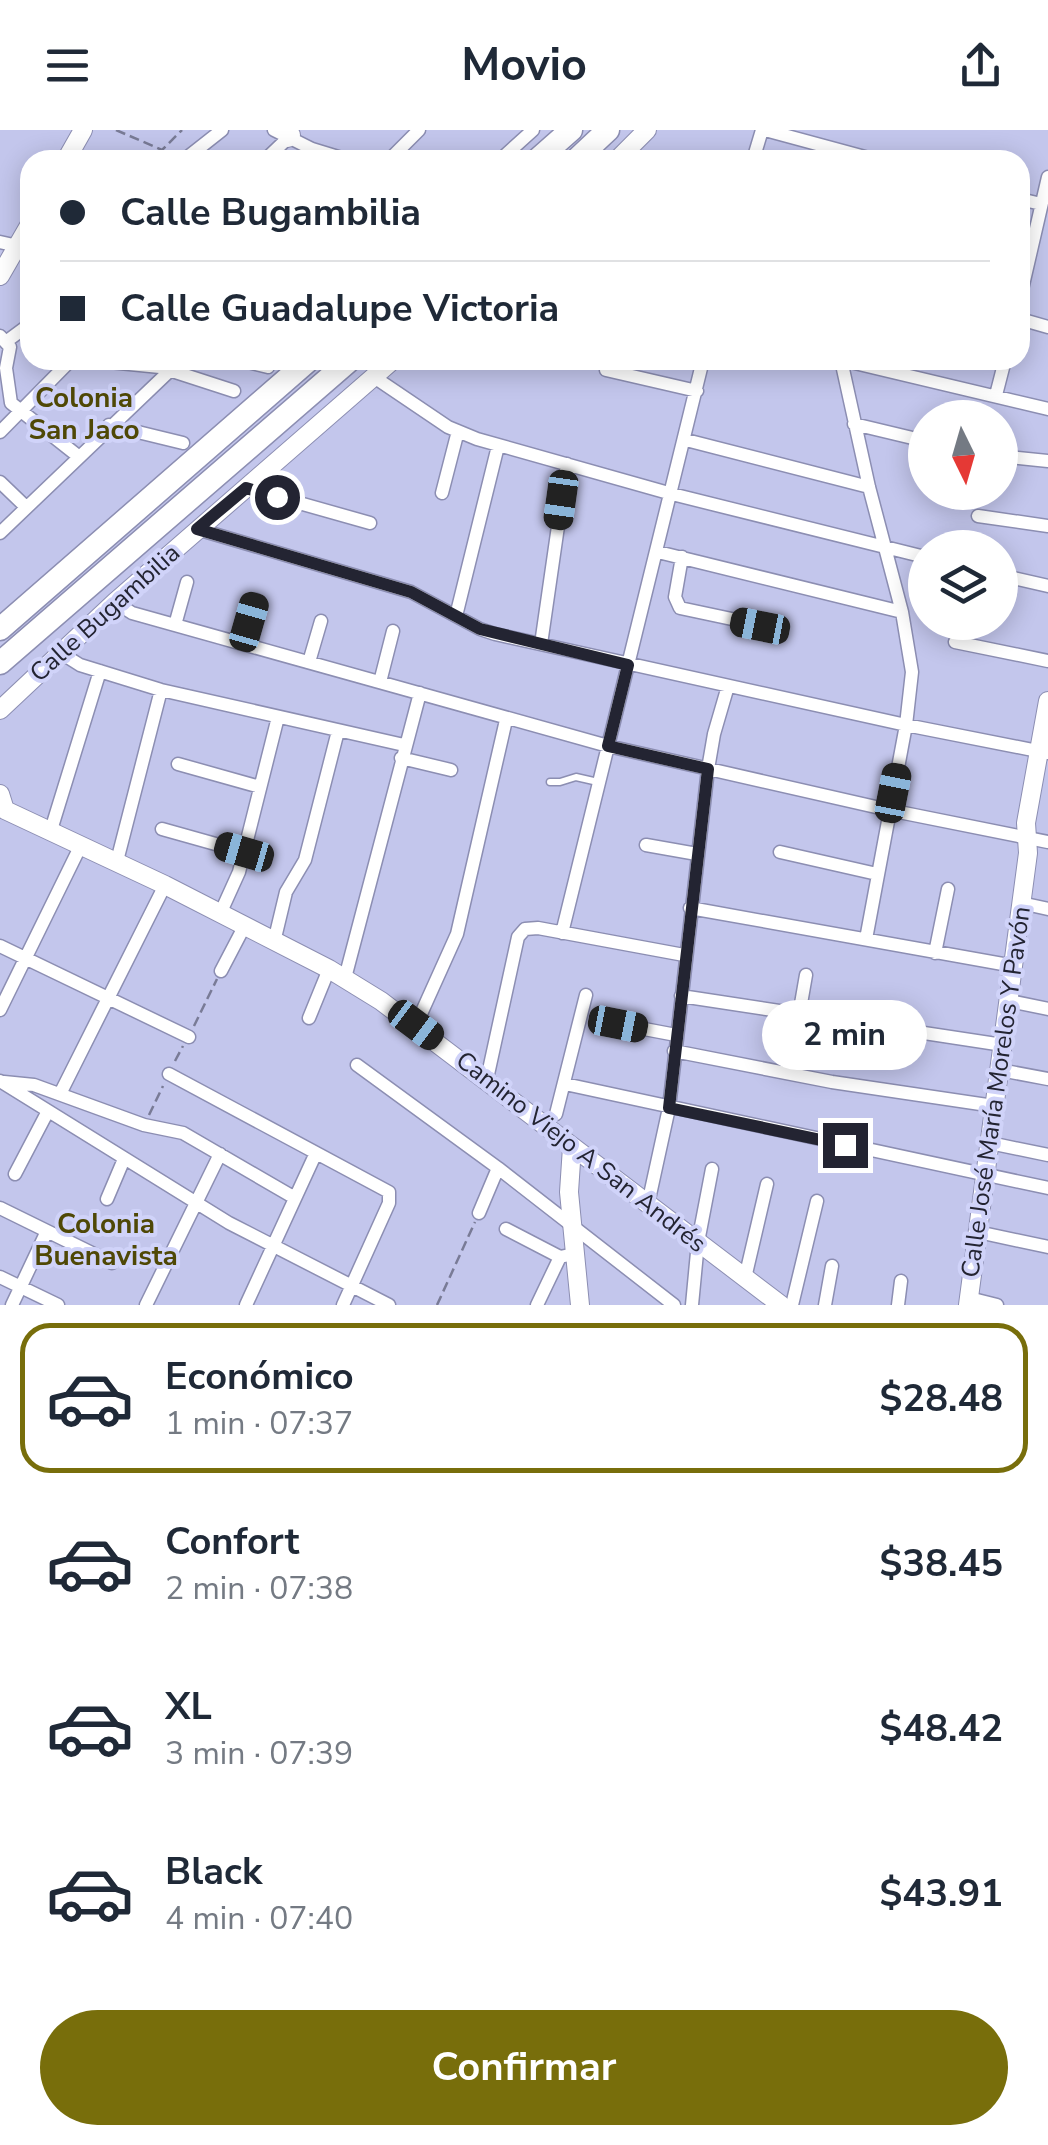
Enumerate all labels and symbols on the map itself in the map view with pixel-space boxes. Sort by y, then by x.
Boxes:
district label: Colonia San Jaco [28,379,140,449]
north arrow [908,400,1018,510]
car [542,468,580,532]
route start [255,475,300,520]
street label: Calle Bugambilia [23,536,187,690]
car [226,589,272,655]
car [728,606,792,646]
car [873,761,913,825]
car [211,829,277,875]
street label: Calle José María Morelos Y Pavón [953,904,1039,1280]
car [383,995,449,1055]
callout: 2 min [762,1000,928,1070]
car [586,1004,650,1044]
street label: Camino Viejo A San Andrés [449,1043,713,1261]
route end [823,1123,868,1168]
district label: Colonia Buenavista [34,1205,178,1275]

